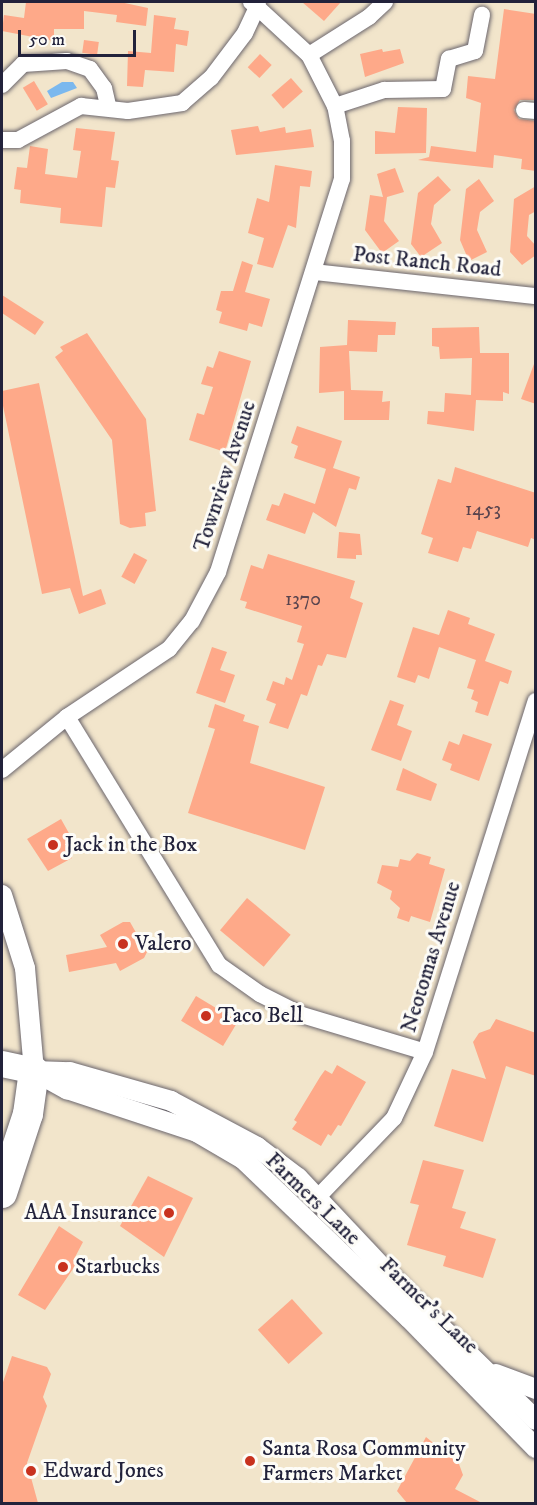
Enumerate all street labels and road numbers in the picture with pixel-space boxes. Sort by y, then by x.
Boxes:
street label: Post Ranch Road [352,241,502,283]
street label: Townview Avenue [188,397,262,555]
street label: Neotomas Avenue [395,878,467,1036]
street label: Farmers Lane [260,1147,366,1251]
street label: Farmer's Lane [374,1252,484,1360]

